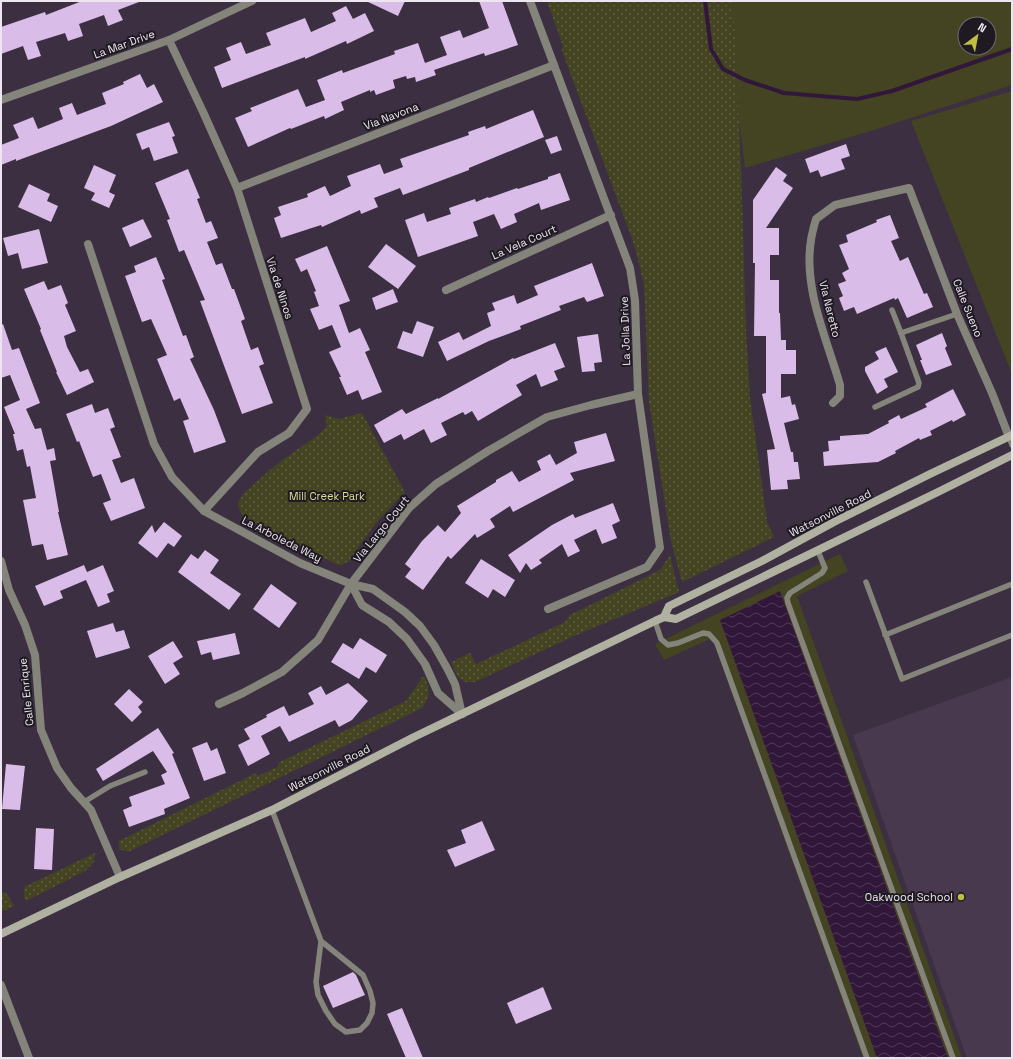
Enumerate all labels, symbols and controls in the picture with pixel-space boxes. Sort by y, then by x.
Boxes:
north arrow [957,16,997,56]
text: N [975,20,989,35]
street label: La Mar Drive [91,26,157,62]
street label: Via Navona [362,99,421,133]
street label: La Vela Court [489,221,559,263]
street label: Via de Ninos [263,255,297,321]
street label: Calle Sueno [950,277,986,339]
street label: Via Naretto [816,279,844,339]
street label: La Jolla Drive [617,296,633,366]
street label: Watsonville Road [787,486,873,540]
park label: Mill Creek Park [289,489,365,503]
street label: Via Largo Court [350,493,412,565]
street label: La Arboleda Way [240,513,324,565]
street label: Calle Enrique [15,657,37,727]
street label: Watsonville Road [286,741,372,795]
place label: Oakwood School [865,890,953,904]
marker: Oakwood School [956,892,966,902]

